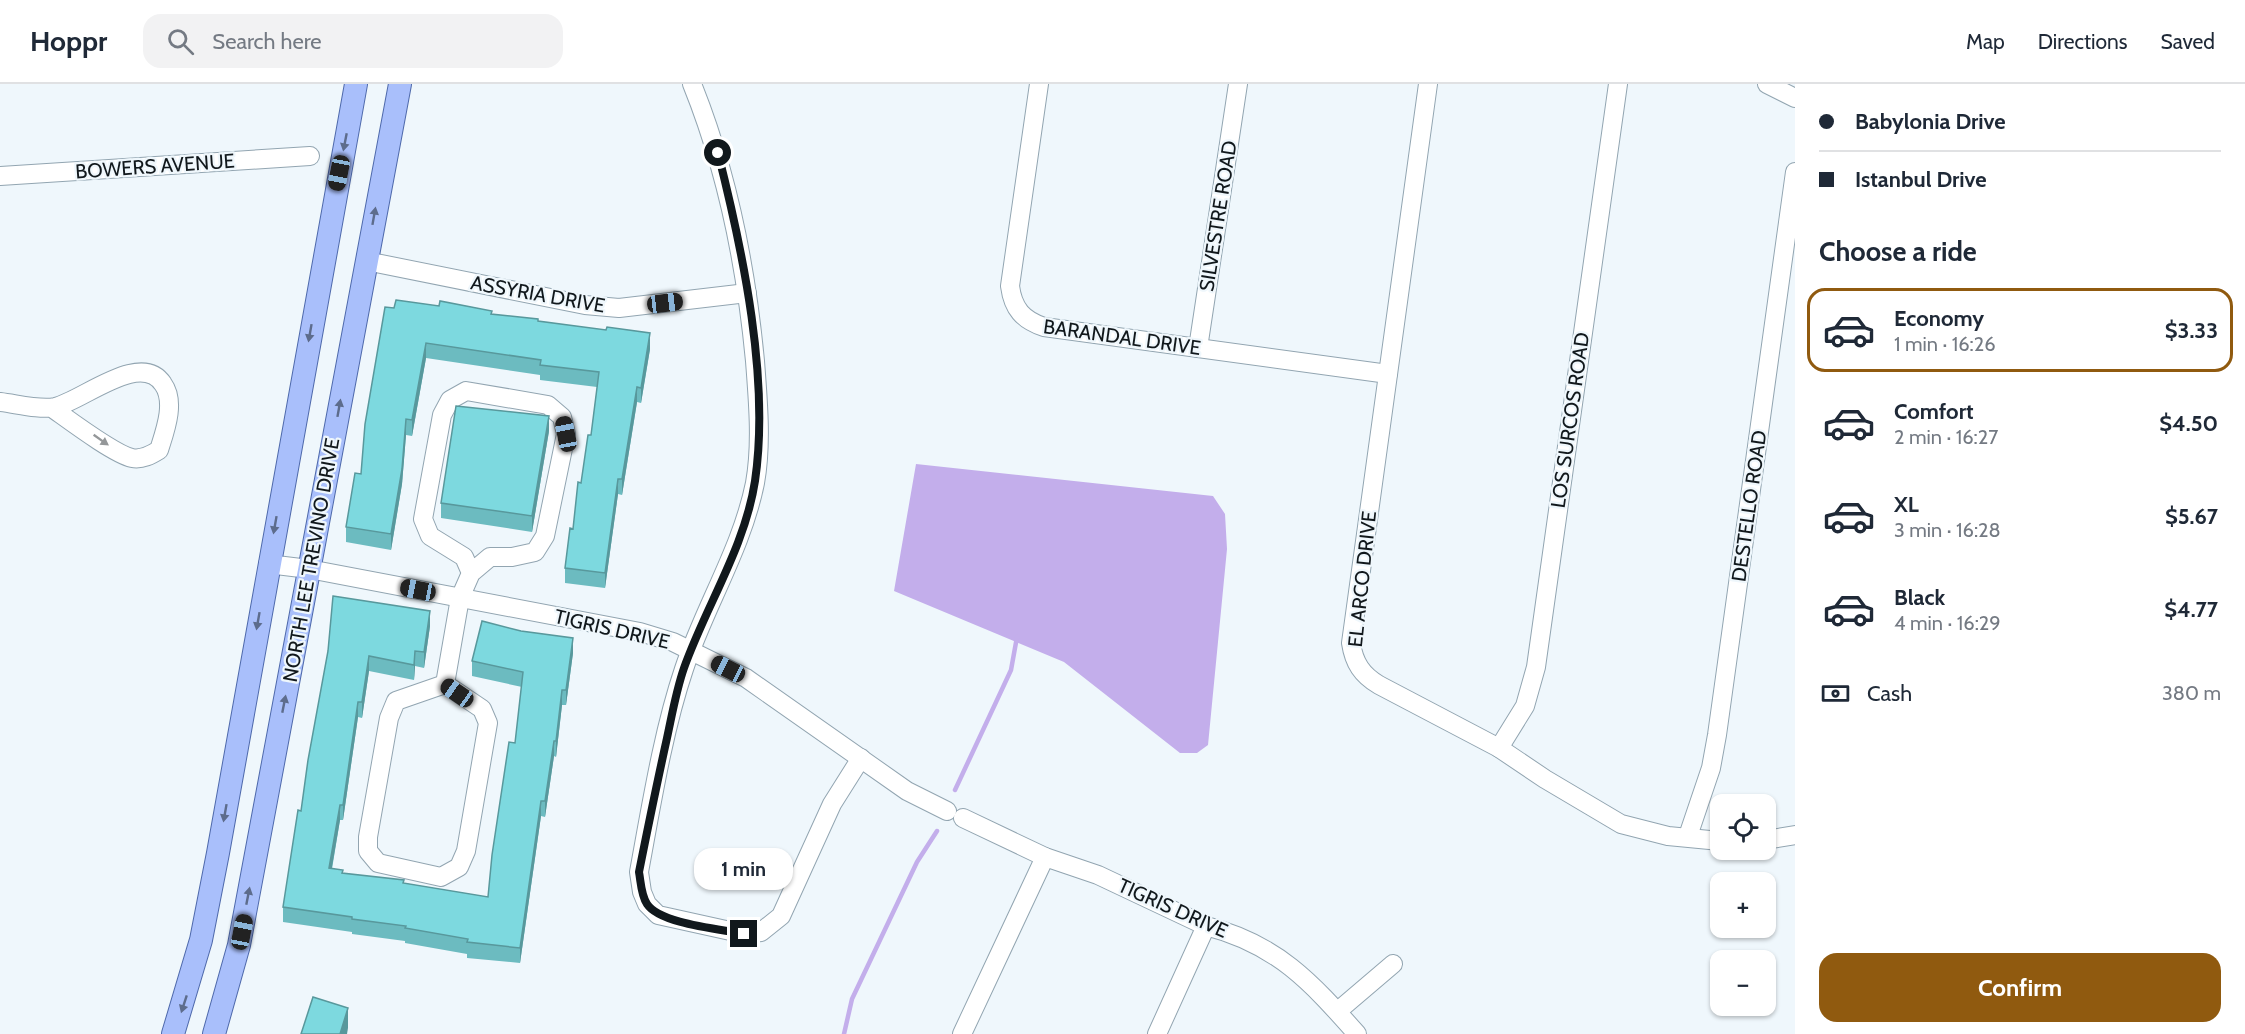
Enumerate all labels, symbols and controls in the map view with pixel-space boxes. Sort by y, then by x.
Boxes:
search box [143,14,563,68]
text: Hoppr [30,24,107,58]
icon: search [164,25,197,58]
text: Search here [212,28,322,55]
text: Map [1966,29,2005,54]
text: Directions [2038,29,2127,54]
text: Saved [2160,29,2215,54]
text: Babylonia Drive [1855,108,2006,135]
one-way arrow [340,132,349,151]
route start [704,139,731,166]
street label: SILVESTRE ROAD [1194,139,1242,293]
street label: BOWERS AVENUE [75,148,235,184]
car [327,154,351,192]
text: Istanbul Drive [1855,166,1987,193]
one-way arrow [370,207,379,226]
text: Choose a ride [1819,235,1977,268]
street label: ASSYRIA DRIVE [469,270,607,318]
car [646,292,684,314]
icon: car [1822,303,1876,357]
text: Economy [1894,305,1984,332]
street label: BARANDAL DRIVE [1042,314,1202,360]
text: $3.33 [2165,317,2218,344]
one-way arrow [305,324,314,343]
street label: LOS SURCOS ROAD [1546,331,1594,509]
text: 1 min · 16:26 [1894,332,1996,356]
icon: car [1822,396,1876,450]
text: Comfort [1894,398,1973,425]
one-way arrow [335,399,344,418]
text: $4.50 [2159,410,2218,437]
car [554,415,578,453]
text: 2 min · 16:27 [1894,425,1998,449]
street label: DESTELLO ROAD [1726,429,1772,583]
one-way arrow [92,434,108,446]
street label: NORTH LEE TREVINO DRIVE [278,436,344,684]
icon: car [1822,489,1876,543]
text: XL [1894,491,1919,518]
text: $5.67 [2165,503,2218,530]
street label: EL ARCO DRIVE [1343,510,1381,648]
one-way arrow [270,516,279,535]
text: 3 min · 16:28 [1894,518,2001,542]
car [399,578,437,602]
icon: car [1822,582,1876,636]
text: Black [1894,584,1945,611]
text: $4.77 [2164,596,2218,623]
street label: TIGRIS DRIVE [552,604,672,654]
text: 4 min · 16:29 [1894,611,2001,635]
one-way arrow [253,612,262,631]
car [708,653,748,685]
car [437,675,477,711]
icon: cash [1819,677,1852,710]
text: Cash [1867,680,1912,707]
text: 380 m [2162,681,2221,705]
one-way arrow [280,694,289,713]
map controls [1710,794,1776,1016]
button: locate [1710,794,1776,860]
one-way arrow [220,804,229,823]
callout: 1 min [694,847,794,889]
text: 1 min [721,857,766,881]
button: + [1710,872,1776,938]
street label: TIGRIS DRIVE [1114,873,1232,943]
one-way arrow [244,886,253,905]
car [230,913,254,951]
route end [730,920,757,947]
button: − [1710,950,1776,1016]
button: Confirm [1819,953,2221,1022]
one-way arrow [178,995,188,1013]

